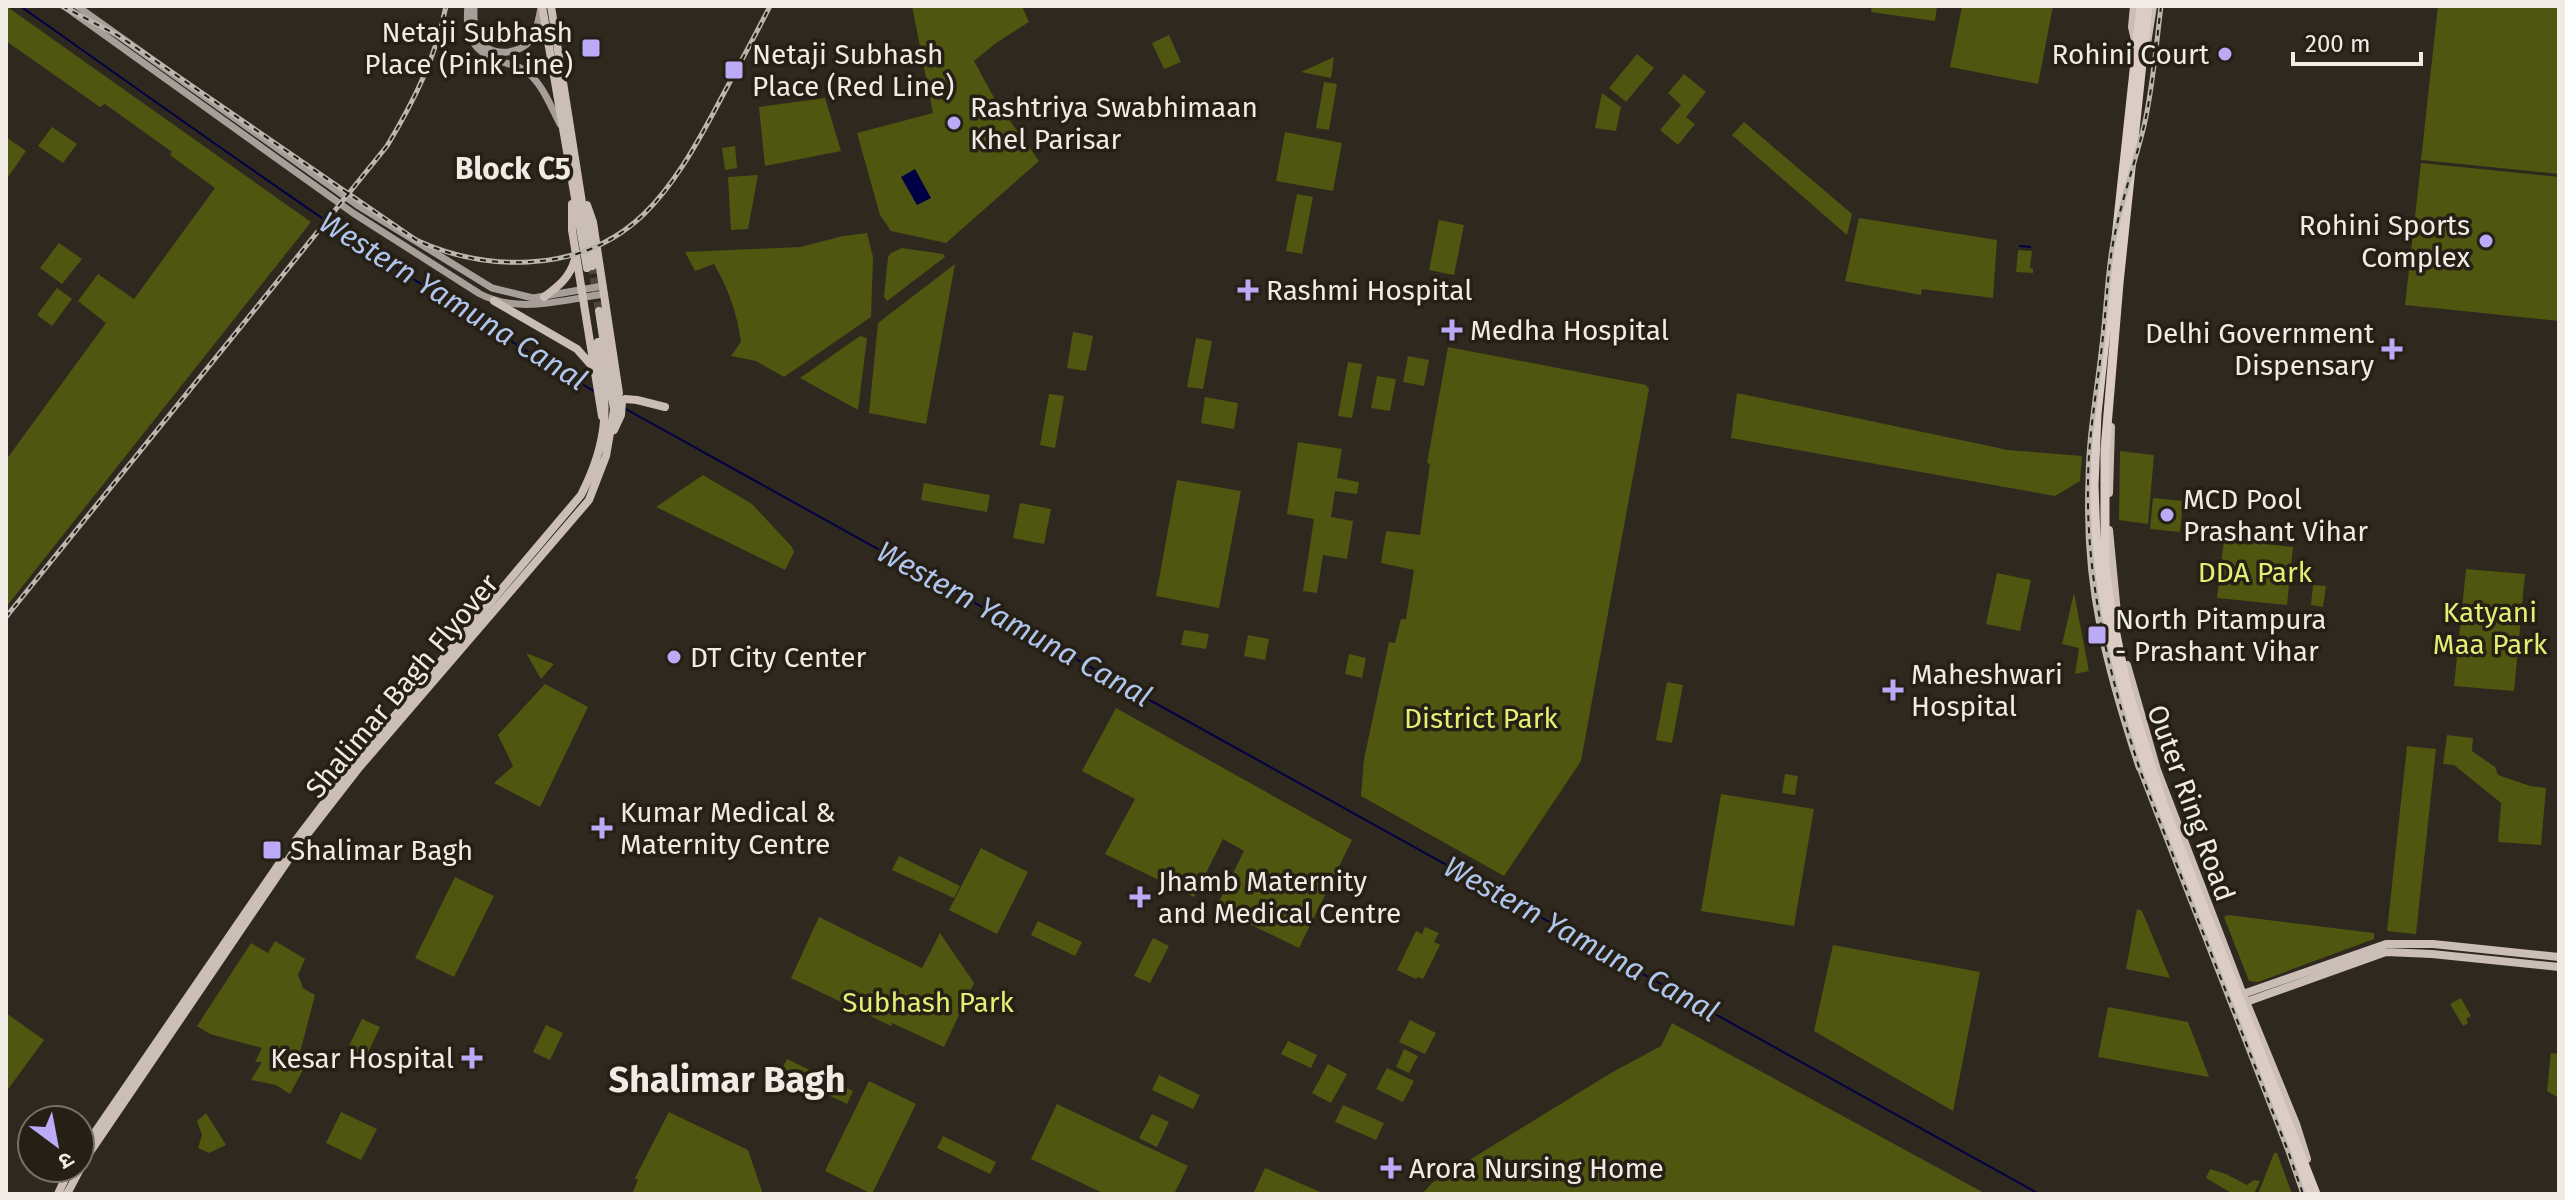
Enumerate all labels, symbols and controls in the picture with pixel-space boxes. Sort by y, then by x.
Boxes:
place label: Netaji Subhash Place (Pink Line) [364,16,573,81]
scale bar [2293,16,2421,66]
text: 200 m [2305,30,2371,58]
marker: Netaji Subhash Place (Pink Line) [580,37,602,59]
place label: Netaji Subhash Place (Red Line) [752,38,954,103]
place label: Rohini Court [2051,38,2210,71]
marker: Rohini Court [2216,45,2234,63]
marker: Netaji Subhash Place (Red Line) [723,59,745,81]
place label: Rashtriya Swabhimaan Khel Parisar [970,91,1258,156]
marker: Rashtriya Swabhimaan Khel Parisar [945,114,963,132]
district label: Block C5 [455,151,571,187]
water label: Western Yamuna Canal [313,204,593,398]
place label: Rohini Sports Complex [2299,209,2470,274]
marker: Rohini Sports Complex [2477,232,2495,250]
place label: Rashmi Hospital [1266,274,1472,307]
marker: Rashmi Hospital [1237,279,1259,301]
place label: Medha Hospital [1470,314,1669,347]
place label: Delhi Government Dispensary [2145,317,2375,382]
marker: Medha Hospital [1441,319,1463,341]
marker: Delhi Government Dispensary [2381,338,2403,360]
place label: MCD Pool Prashant Vihar [2183,483,2368,548]
marker: MCD Pool Prashant Vihar [2158,506,2176,524]
water label: Western Yamuna Canal [870,533,1158,715]
park label: DDA Park [2198,556,2313,589]
street label: Shalimar Bagh Flyover [299,567,505,804]
park label: Katyani Maa Park [2433,596,2548,661]
place label: North Pitampura - Prashant Vihar [2115,603,2327,668]
marker: North Pitampura - Prashant Vihar [2086,624,2108,646]
place label: DT City Center [690,641,866,674]
marker: DT City Center [665,648,683,666]
place label: Maheshwari Hospital [1911,658,2063,723]
marker: Maheshwari Hospital [1882,679,1904,701]
street label: Outer Ring Road [2140,700,2242,906]
park label: District Park [1404,702,1559,735]
place label: Kumar Medical & Maternity Centre [620,796,836,861]
marker: Kumar Medical & Maternity Centre [591,817,613,839]
place label: Shalimar Bagh [290,834,473,867]
marker: Shalimar Bagh [261,839,283,861]
water label: Western Yamuna Canal [1437,848,1725,1030]
place label: Jhamb Maternity and Medical Centre [1158,865,1401,930]
marker: Jhamb Maternity and Medical Centre [1129,886,1151,908]
park label: Subhash Park [842,986,1014,1019]
place label: Kesar Hospital [270,1042,454,1075]
marker: Kesar Hospital [461,1047,483,1069]
district label: Shalimar Bagh [609,1058,845,1102]
north arrow [16,1104,96,1184]
text: उ [53,1146,79,1176]
place label: Arora Nursing Home [1409,1152,1664,1185]
marker: Arora Nursing Home [1380,1157,1402,1179]

